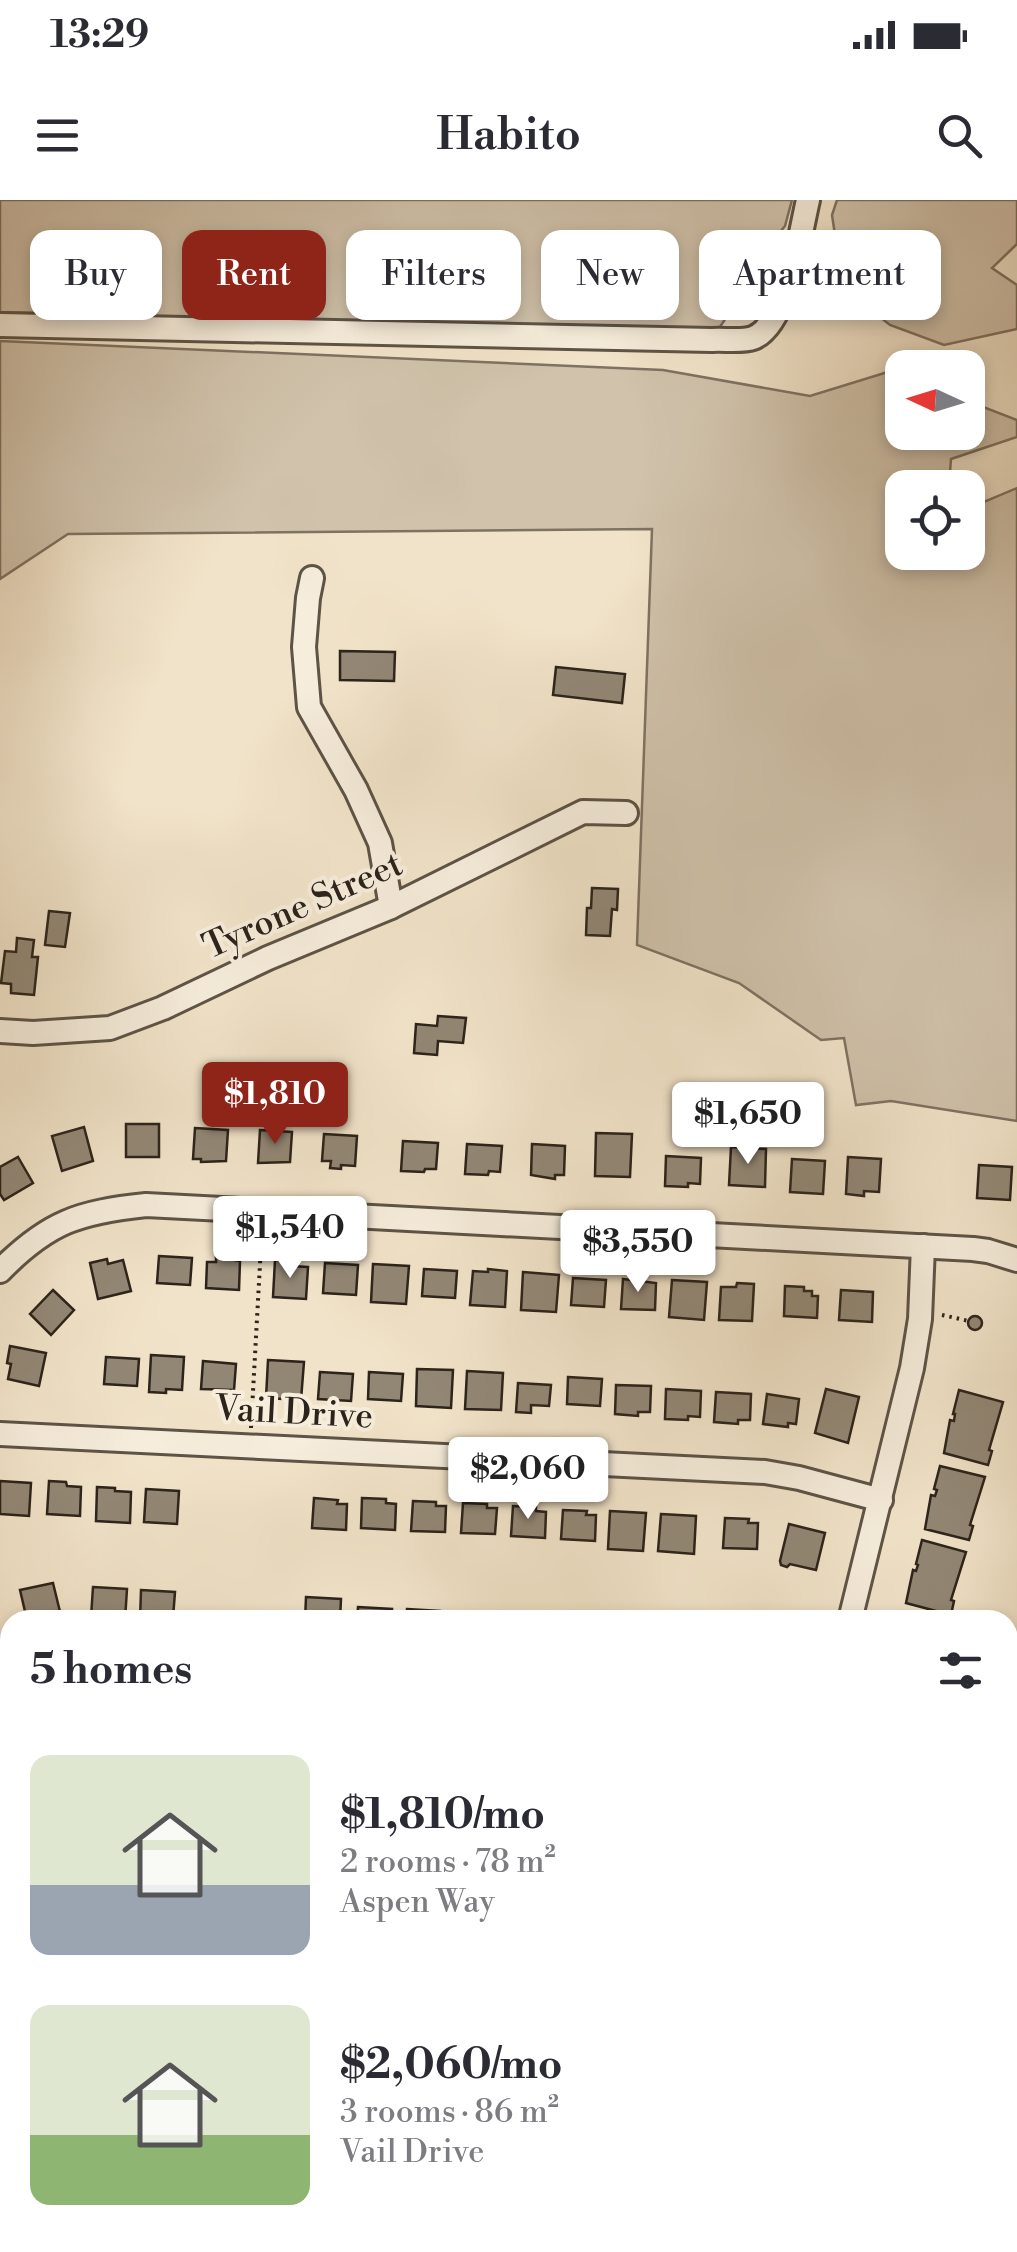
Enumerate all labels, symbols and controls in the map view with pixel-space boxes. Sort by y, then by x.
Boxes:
text: 13:29 [50,12,149,59]
text: Habito [436,107,581,164]
icon: menu [30,108,85,163]
icon: search [932,108,987,163]
chip: Buy [30,230,162,320]
chip: Rent [182,230,326,320]
chip: Filters [346,230,521,320]
chip: New [541,230,679,320]
chip: Apartment [699,230,941,320]
north arrow [885,350,985,450]
map controls [885,350,985,570]
button: locate [885,470,985,570]
street label: Tyrone Street [197,843,409,969]
pin: $1,810 [194,1062,356,1147]
text: $1,810 [224,1074,326,1114]
pin: $1,650 [667,1082,829,1167]
text: $1,650 [694,1094,802,1134]
pin: $1,540 [209,1196,371,1281]
text: $1,540 [235,1208,345,1248]
pin: $3,550 [557,1210,719,1295]
text: $3,550 [582,1222,694,1262]
street label: Vail Drive [213,1387,374,1439]
pin: $2,060 [447,1437,609,1522]
text: $2,060 [470,1449,586,1489]
icon: filters [933,1643,988,1698]
text: 5 homes [30,1644,192,1697]
text: $1,810/mo [340,1789,545,1842]
icon: home [110,1795,230,1915]
text: 2 rooms · 78 m² [340,1842,556,1882]
text: Aspen Way [340,1882,495,1922]
text: $2,060/mo [340,2039,563,2092]
icon: home [110,2045,230,2165]
text: 3 rooms · 86 m² [340,2092,559,2132]
text: Vail Drive [340,2132,484,2172]

